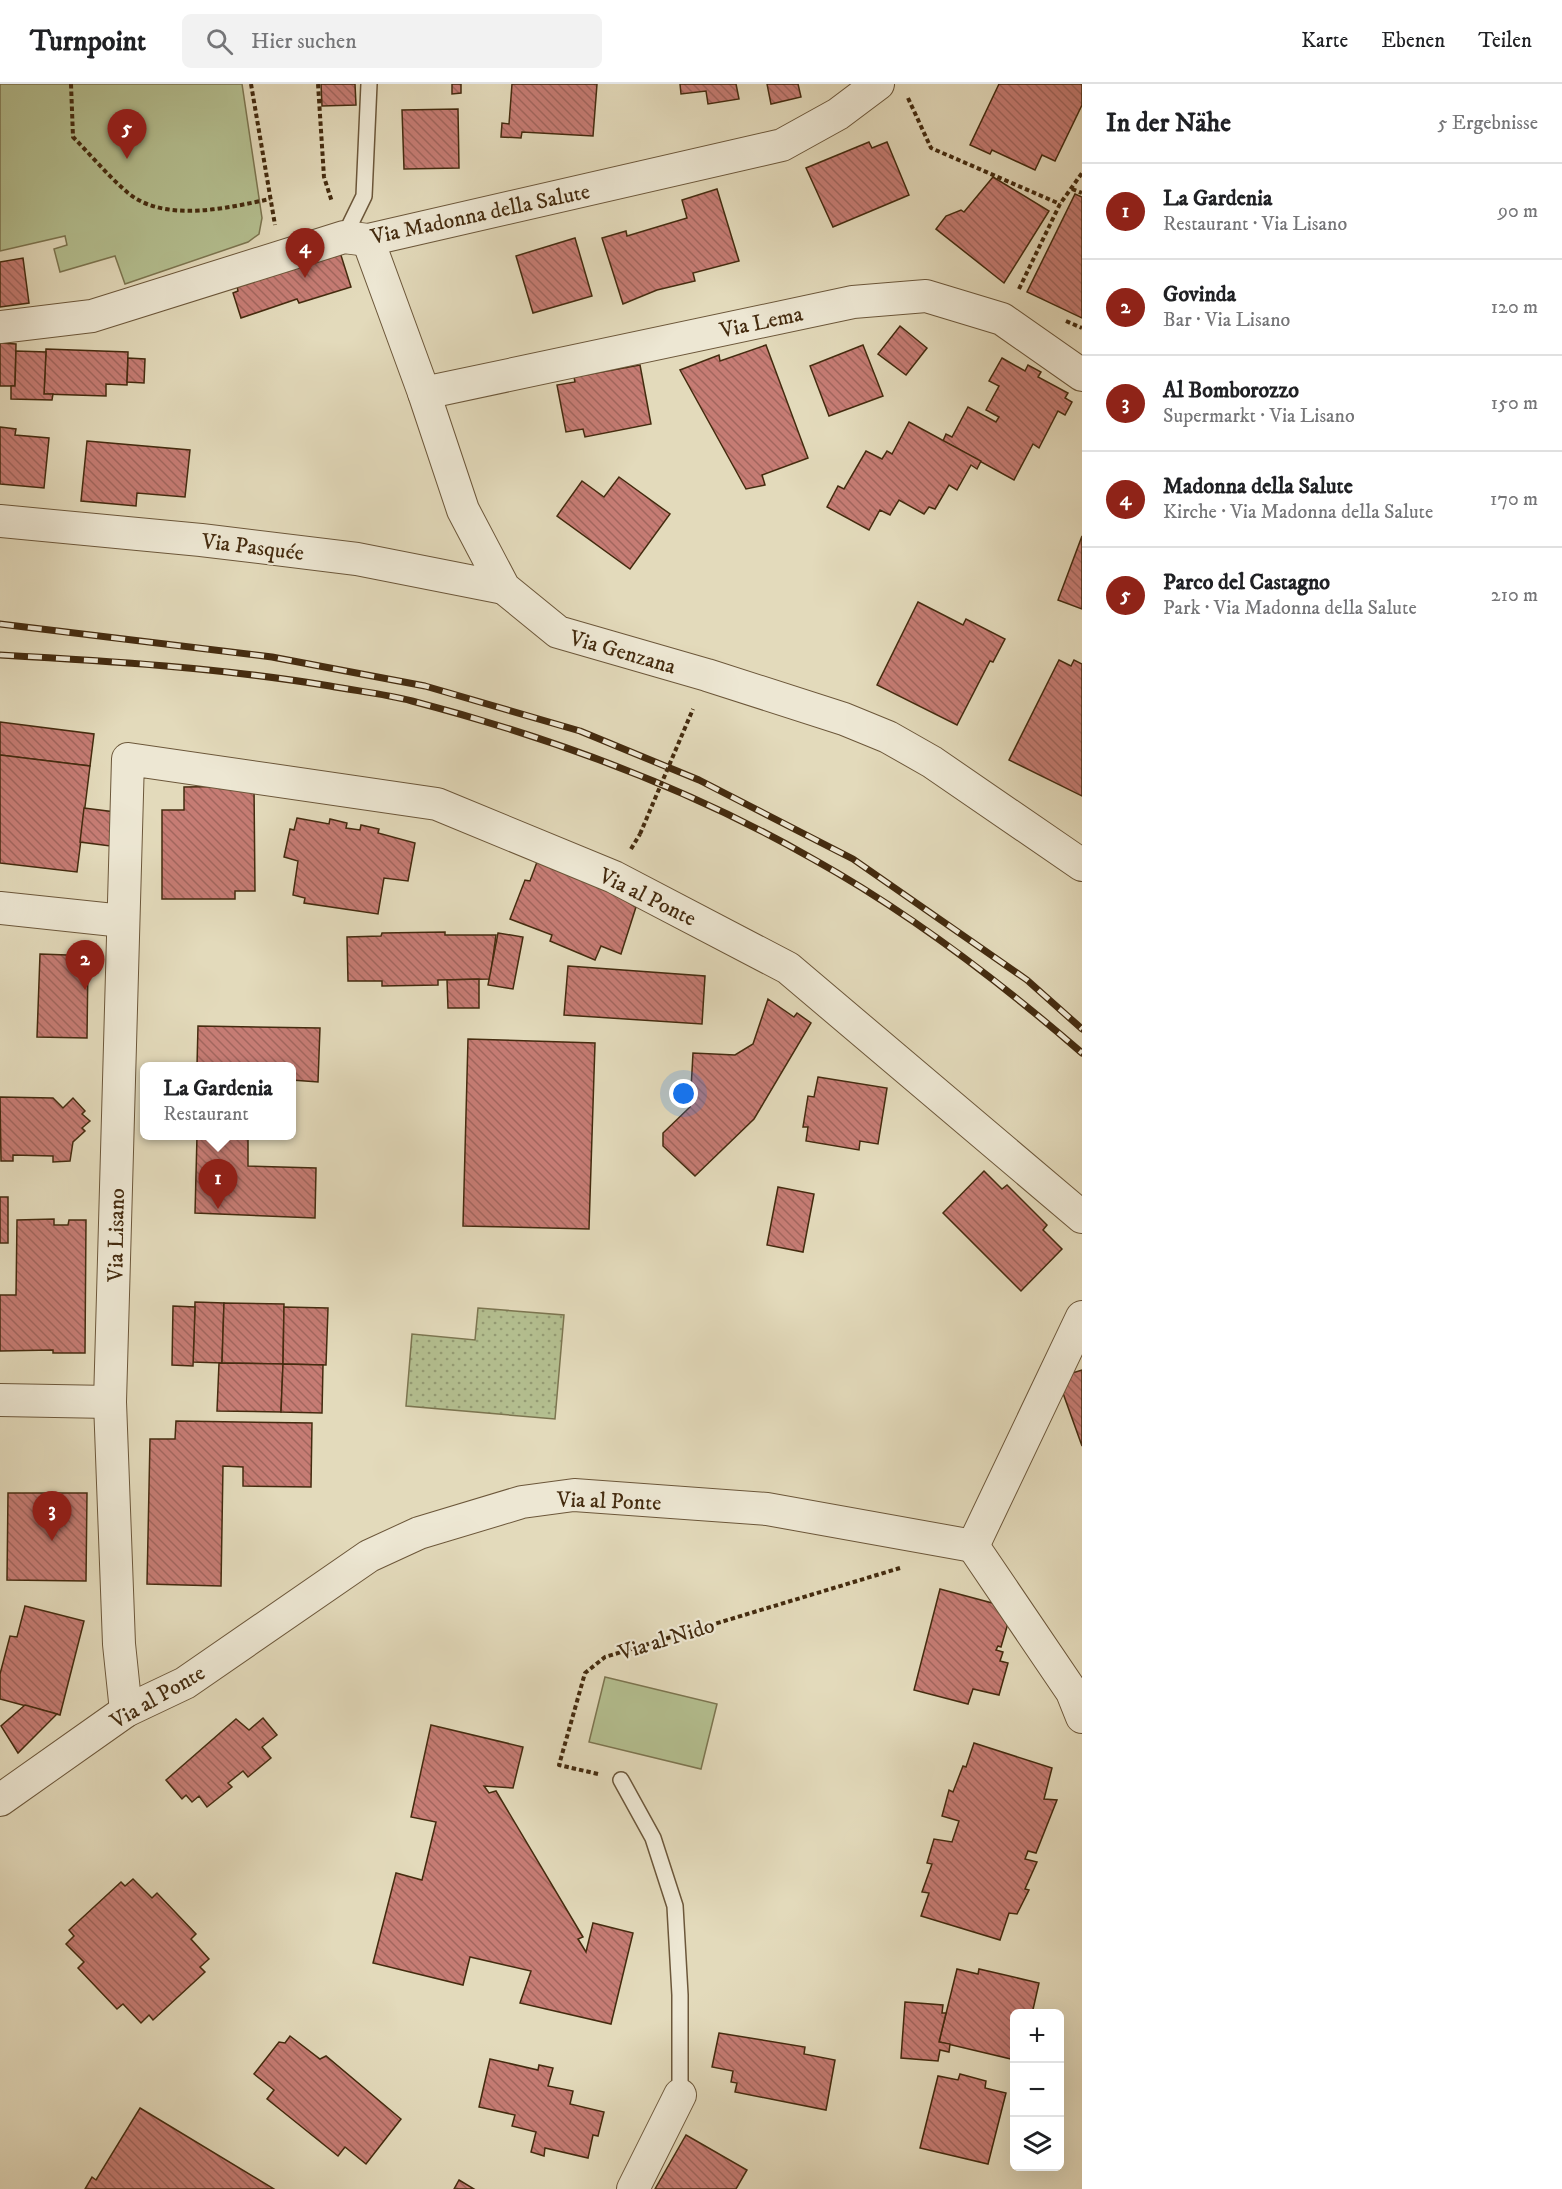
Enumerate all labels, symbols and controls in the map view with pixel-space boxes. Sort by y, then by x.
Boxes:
search box [182,14,602,68]
text: Turnpoint [30,24,146,59]
icon: search [203,25,236,58]
text: Hier suchen [251,28,357,55]
text: Karte [1301,28,1348,54]
text: Ebenen [1381,28,1445,54]
text: Teilen [1478,28,1532,54]
text: In der Nähe [1106,107,1231,140]
pin: 5 [108,110,146,159]
text: 5 Ergebnisse [1438,111,1538,136]
street label: Via Madonna della Salute [367,178,592,251]
text: La Gardenia [1163,185,1272,212]
text: 1 [1122,199,1129,224]
text: 90 m [1498,199,1538,224]
text: Restaurant · Via Lisano [1163,212,1347,237]
pin: 4 [286,228,324,278]
text: Govinda [1163,281,1236,308]
text: 2 [1121,295,1130,320]
text: 120 m [1491,295,1538,320]
street label: Via Lema [716,300,806,345]
text: Bar · Via Lisano [1163,308,1290,333]
text: Al Bomborozzo [1163,377,1299,404]
text: 3 [1122,391,1129,416]
text: 150 m [1491,391,1538,416]
text: Supermarkt · Via Lisano [1163,404,1355,429]
text: Madonna della Salute [1163,473,1353,500]
text: 4 [1120,487,1131,512]
text: 170 m [1490,487,1538,512]
text: Kirche · Via Madonna della Salute [1163,500,1433,525]
street label: Via Pasquée [199,528,305,567]
text: Parco del Castagno [1163,569,1330,596]
text: 5 [1121,583,1130,608]
text: 210 m [1491,583,1538,608]
text: Park · Via Madonna della Salute [1163,596,1417,621]
street label: Via Genzana [565,624,679,681]
street label: Via al Ponte [593,862,700,932]
pin: 2 [66,940,104,990]
popup [140,1062,296,1140]
text: La Gardenia [163,1075,273,1102]
your location [669,1079,698,1108]
text: Restaurant [163,1102,249,1127]
pin: 1 [198,1160,238,1209]
street label: Via Lisano [102,1188,131,1283]
street label: Via al Ponte [555,1486,662,1517]
pin: 3 [32,1492,72,1541]
street label: Via al Nido [614,1612,718,1667]
street label: Via al Ponte [105,1659,210,1736]
map controls [1010,2009,1064,2171]
button: + [1010,2009,1064,2063]
button: − [1010,2063,1064,2117]
button: layers [1010,2117,1064,2171]

